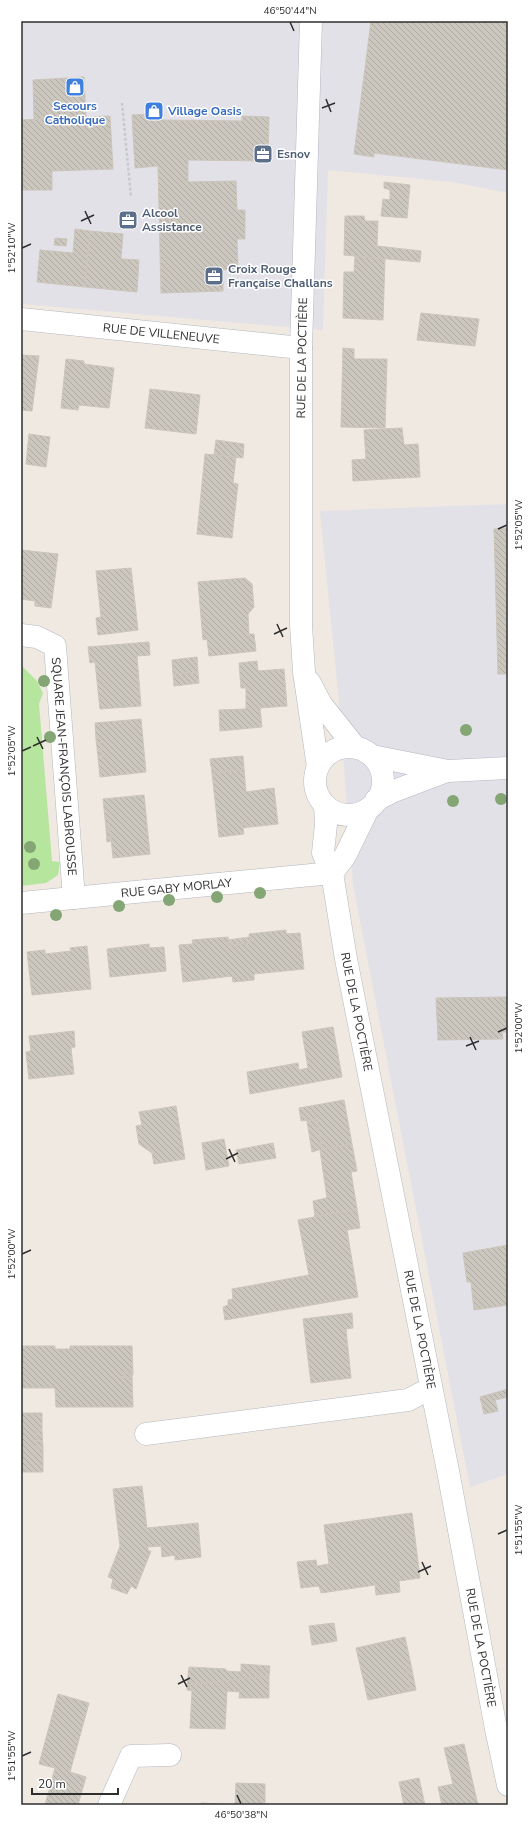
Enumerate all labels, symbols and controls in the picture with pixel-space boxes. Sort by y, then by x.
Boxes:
text: 46°50'44"N [263,4,317,18]
shop icon: Secours Catholique [64,76,86,98]
place label: Secours Catholique [45,98,106,128]
shop icon: Village Oasis [143,100,165,122]
place label: Village Oasis [167,103,242,119]
office icon: Esnov [252,143,274,165]
place label: Esnov [277,146,311,162]
place label: Alcool Assistance [142,205,202,235]
office icon: Alcool Assistance [117,209,139,231]
text: 1°52'10"W [5,223,19,273]
place label: Croix Rouge Française Challans [228,261,333,291]
office icon: Croix Rouge Française Challans [203,265,225,287]
street label: RUE DE LA POCTIÈRE [293,297,311,419]
street label: RUE DE VILLENEUVE [102,320,220,348]
text: 1°52'05"W [512,500,526,550]
street label: SQUARE JEAN-FRANÇOIS LABROUSSE [48,657,80,876]
text: 1°52'05"W [5,726,19,776]
street label: RUE GABY MORLAY [120,875,233,901]
street label: RUE DE LA POCTIÈRE [337,951,376,1073]
text: 1°52'00"W [512,1003,526,1053]
text: 1°52'00"W [5,1229,19,1279]
street label: RUE DE LA POCTIÈRE [400,1269,439,1390]
text: 1°51'55"W [512,1505,526,1555]
street label: RUE DE LA POCTIÈRE [462,1587,500,1709]
text: 1°51'55"W [5,1731,19,1781]
scale bar [32,1770,118,1796]
text: 20 m [38,1776,66,1792]
text: 46°50'38"N [214,1808,268,1822]

